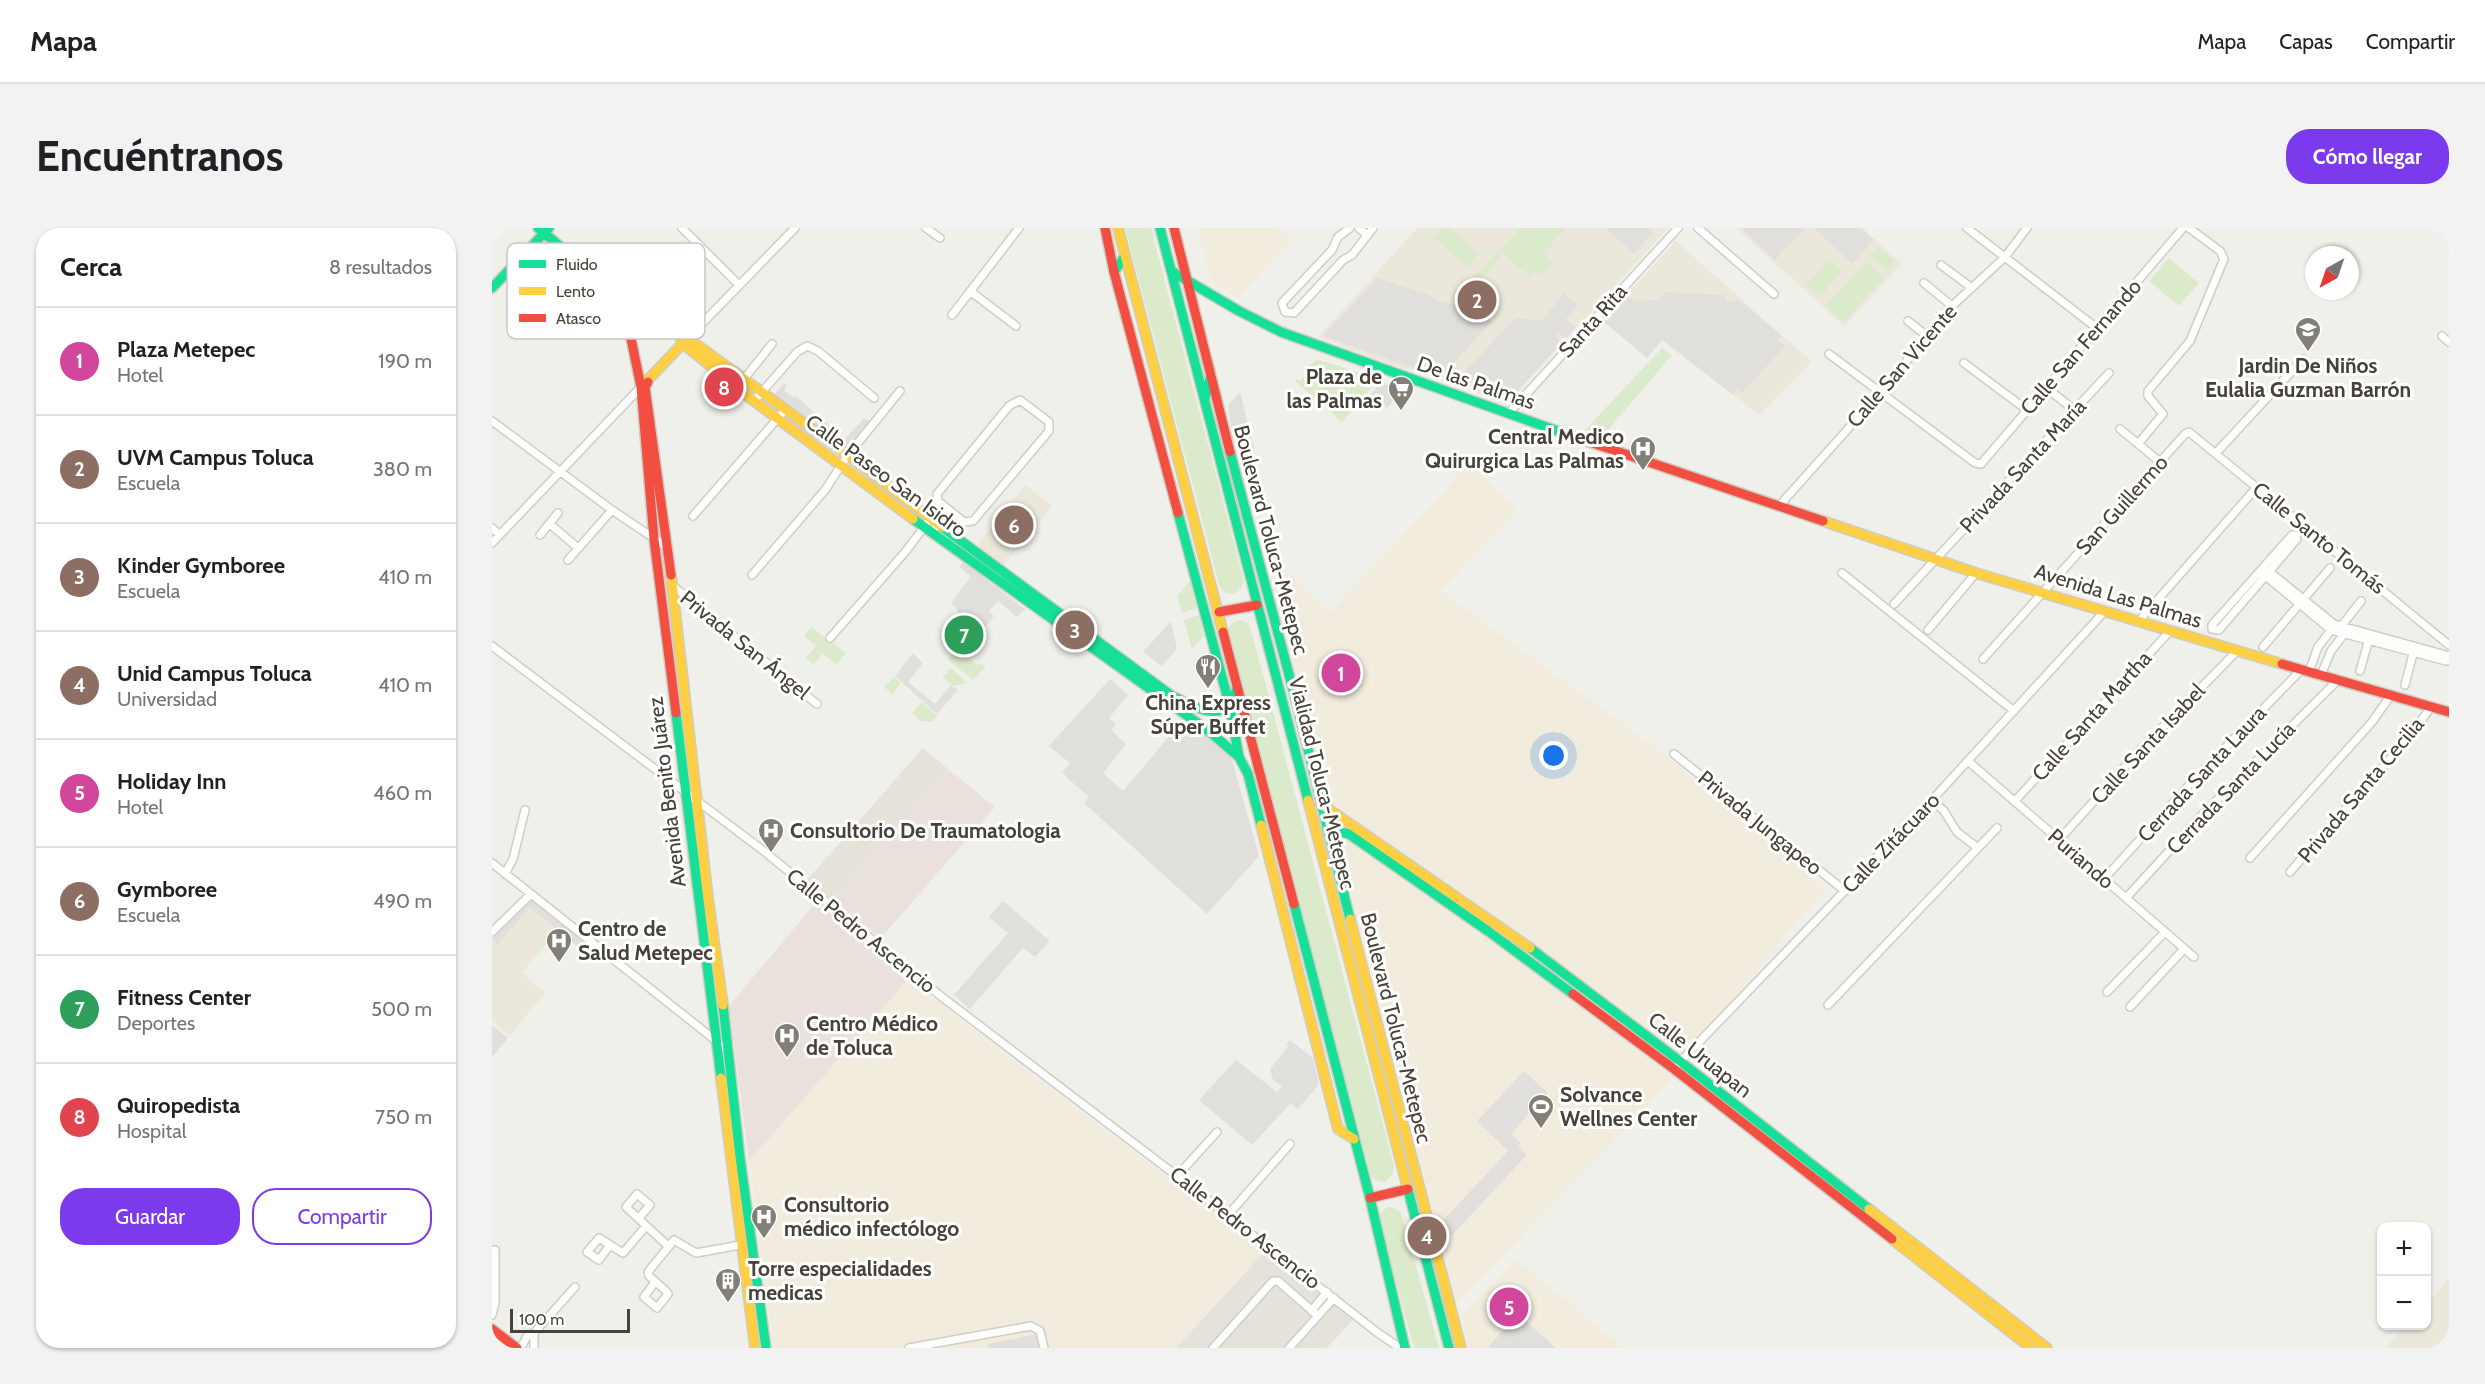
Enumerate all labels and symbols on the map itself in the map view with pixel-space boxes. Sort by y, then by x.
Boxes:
legend [507,243,705,339]
north arrow [2305,246,2359,300]
text: Fluido [556,255,598,274]
street label: Calle San Fernando [2015,274,2146,420]
pin: 2 [1458,278,1496,322]
street label: Santa Rita [1553,279,1632,362]
text: Lento [556,282,595,301]
street label: Calle San Vicente [1841,299,1962,432]
text: Atasco [556,309,601,328]
school or university icon: Jardin De Niños Eulalia Guzman Barrón [2293,315,2323,353]
street label: De las Palmas [1414,351,1539,414]
place label: Jardin De Niños Eulalia Guzman Barrón [2205,353,2411,402]
pin: 8 [704,364,744,410]
place label: Plaza de las Palmas [1287,364,1382,413]
supermarket icon: Plaza de las Palmas [1386,374,1416,412]
street label: Privada Santa María [1954,394,2091,538]
street label: Calle Paseo San Isidro [801,409,972,542]
street label: Boulevard Toluca-Metepec [1229,422,1314,657]
place label: Central Medico Quirurgica Las Palmas [1425,424,1624,473]
hospital icon: Central Medico Quirurgica Las Palmas [1628,434,1658,472]
street label: San Guillermo [2070,450,2173,560]
street label: Calle Santo Tomás [2248,476,2391,599]
pin: 6 [994,502,1034,548]
street label: Avenida Las Palmas [2031,558,2205,633]
street label: Privada San Ángel [676,585,815,704]
pin: 3 [1056,608,1094,652]
pin: 7 [944,612,984,658]
street label: Calle Santa Martha [2027,646,2157,786]
pin: 1 [1322,650,1360,696]
restaurant icon: China Express Súper Buffet [1193,652,1223,690]
street label: Vialidad Toluca-Metepec [1284,674,1361,892]
street label: Calle Santa Isabel [2086,678,2210,809]
place label: China Express Súper Buffet [1145,690,1271,739]
street label: Avenida Benito Juárez [642,695,691,889]
street label: Cerrada Santa Laura [2132,700,2271,847]
street label: Privada Santa Cecilia [2292,712,2429,868]
street label: Cerrada Santa Lucía [2161,716,2300,859]
your location [1539,741,1568,770]
street label: Privada Jungapeo [1693,765,1827,880]
street label: Calle Zitácuaro [1837,787,1945,898]
hospital icon: Consultorio De Traumatologia [756,816,786,854]
place label: Consultorio De Traumatologia [790,818,1061,843]
street label: Puriando [2043,823,2119,894]
street label: Calle Pedro Ascencio [782,863,941,998]
street label: Boulevard Toluca-Metepec [1356,910,1437,1146]
place label: Centro de Salud Metepec [578,916,713,965]
hospital icon: Centro de Salud Metepec [544,926,574,964]
street label: Calle Uruapan [1644,1006,1757,1103]
place label: Centro Médico de Toluca [806,1011,938,1060]
hospital icon: Centro Médico de Toluca [772,1021,802,1059]
place label: Solvance Wellnes Center [1560,1082,1697,1131]
sports icon: Solvance Wellnes Center [1526,1092,1556,1130]
street label: Calle Pedro Ascencio [1165,1161,1326,1294]
place label: Consultorio médico infectólogo [784,1192,959,1241]
hospital icon: Consultorio médico infectólogo [749,1202,779,1240]
pin: 4 [1408,1214,1446,1258]
place label: Torre especialidades medicas [748,1256,932,1305]
building icon: Torre especialidades medicas [713,1266,743,1304]
pin: 5 [1490,1284,1528,1330]
scale bar [510,1306,630,1334]

